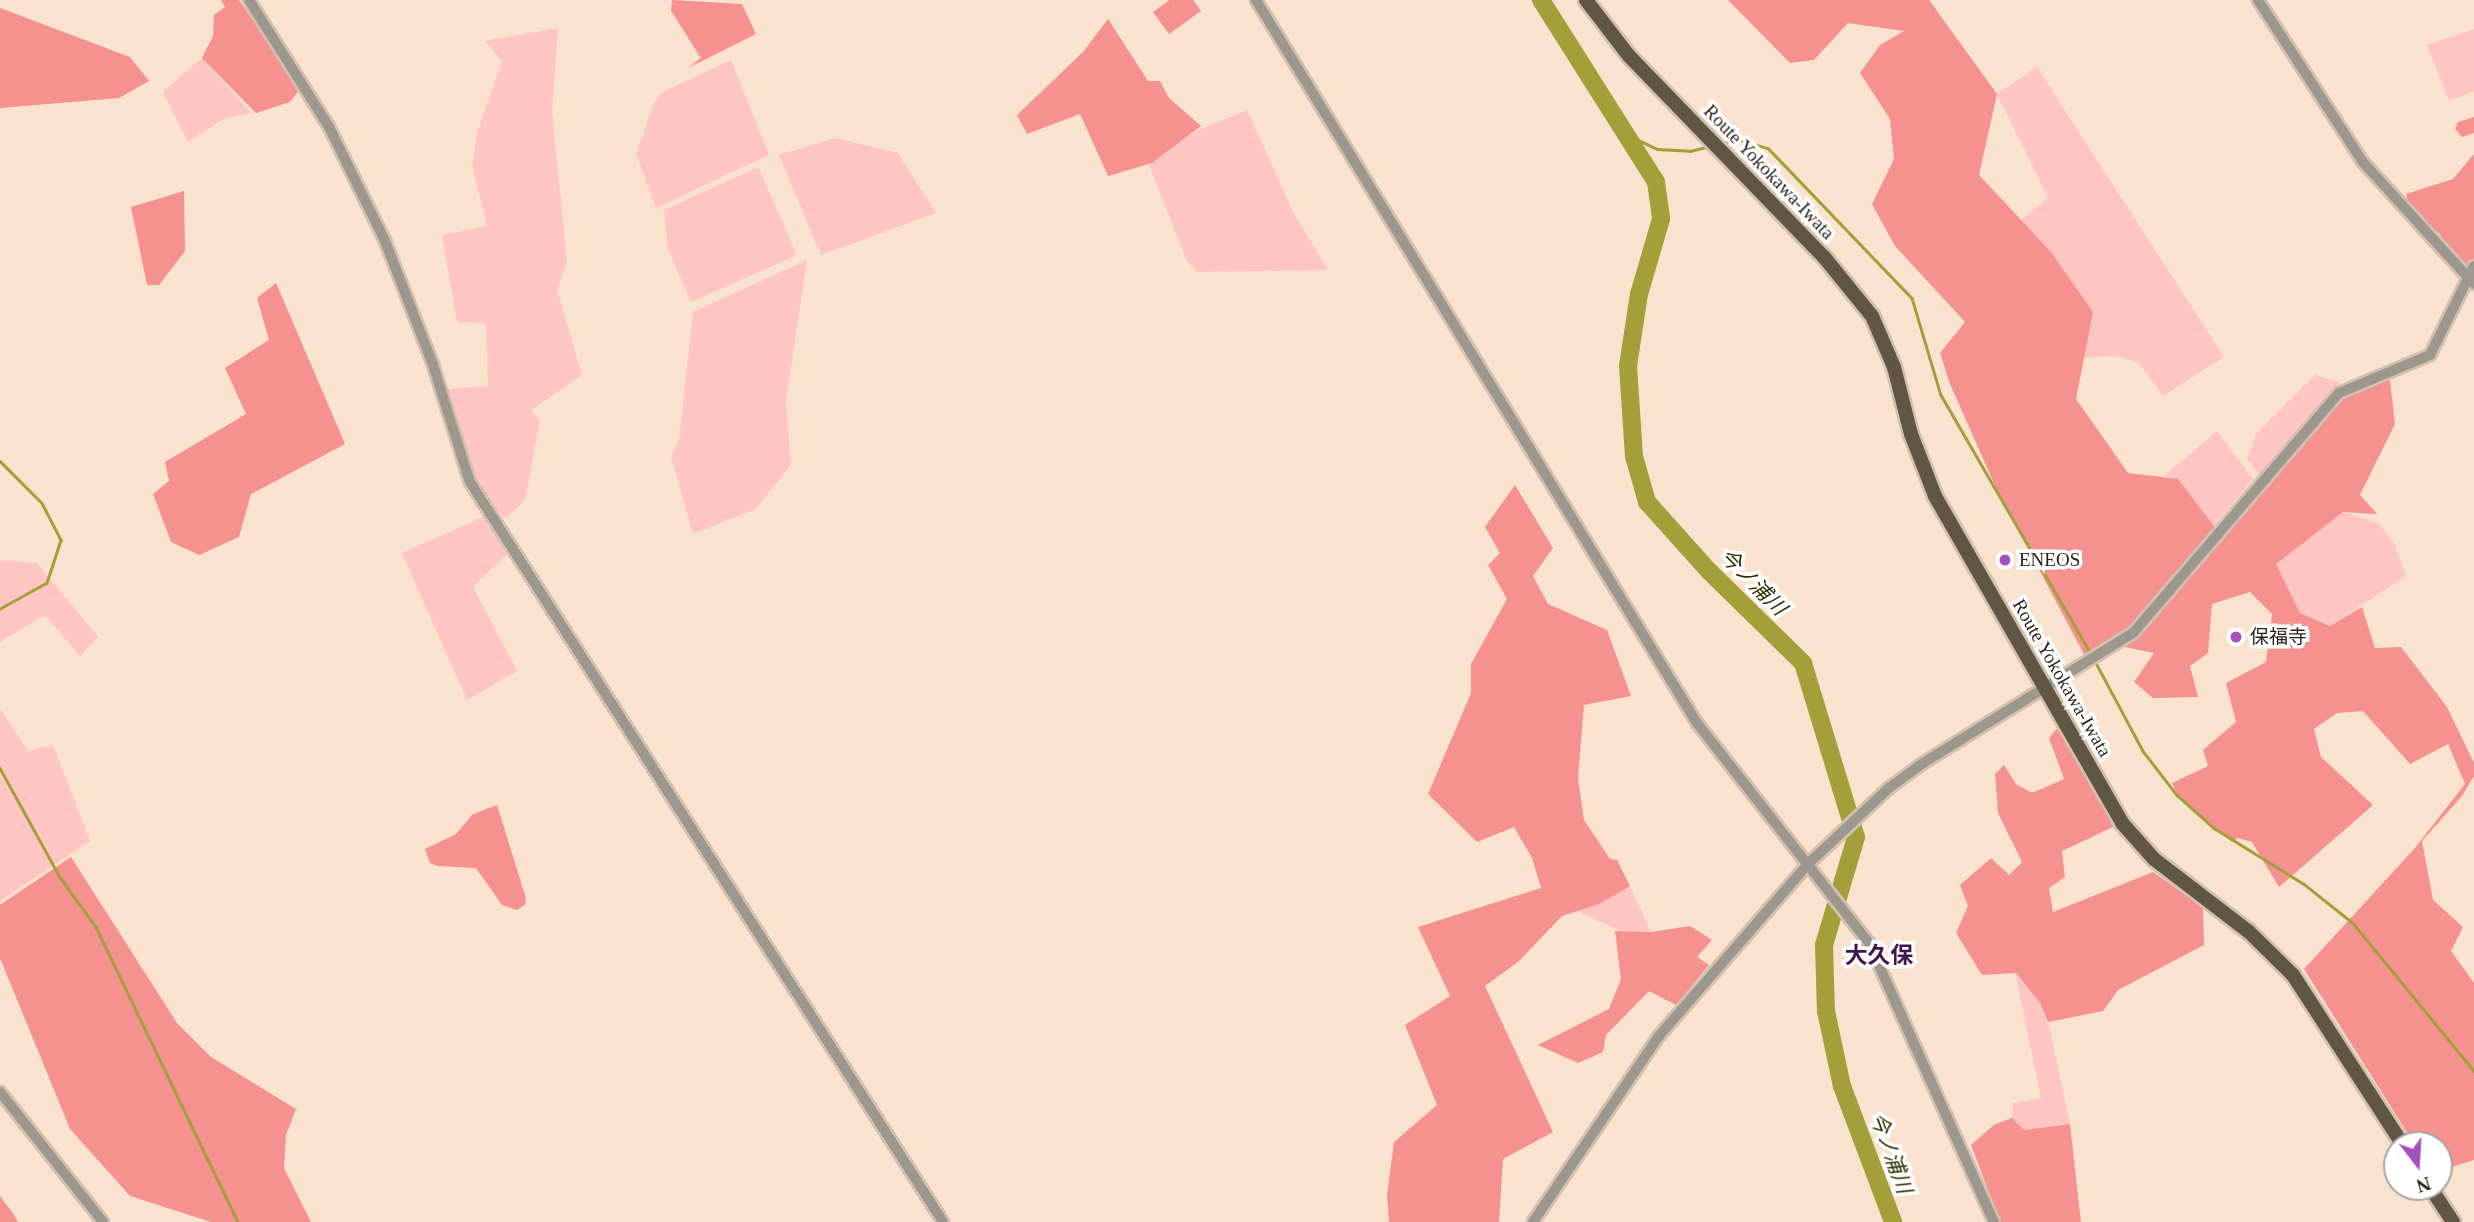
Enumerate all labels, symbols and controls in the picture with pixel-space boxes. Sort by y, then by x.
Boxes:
street label: Route Yokokawa-Iwata [1699,100,1839,244]
water label: 今ノ浦川 [1714,543,1792,621]
place label: ENEOS [2019,549,2080,571]
marker: ENEOS [1997,552,2013,568]
street label: Route Yokokawa-Iwata [2007,595,2117,761]
place label: 保福寺 [2250,626,2307,648]
marker: 保福寺 [2228,629,2244,645]
district label: 大久保 [1845,942,1913,970]
water label: 今ノ浦川 [1865,1109,1917,1197]
north arrow [2383,1131,2453,1201]
text: N [2414,1173,2433,1197]

